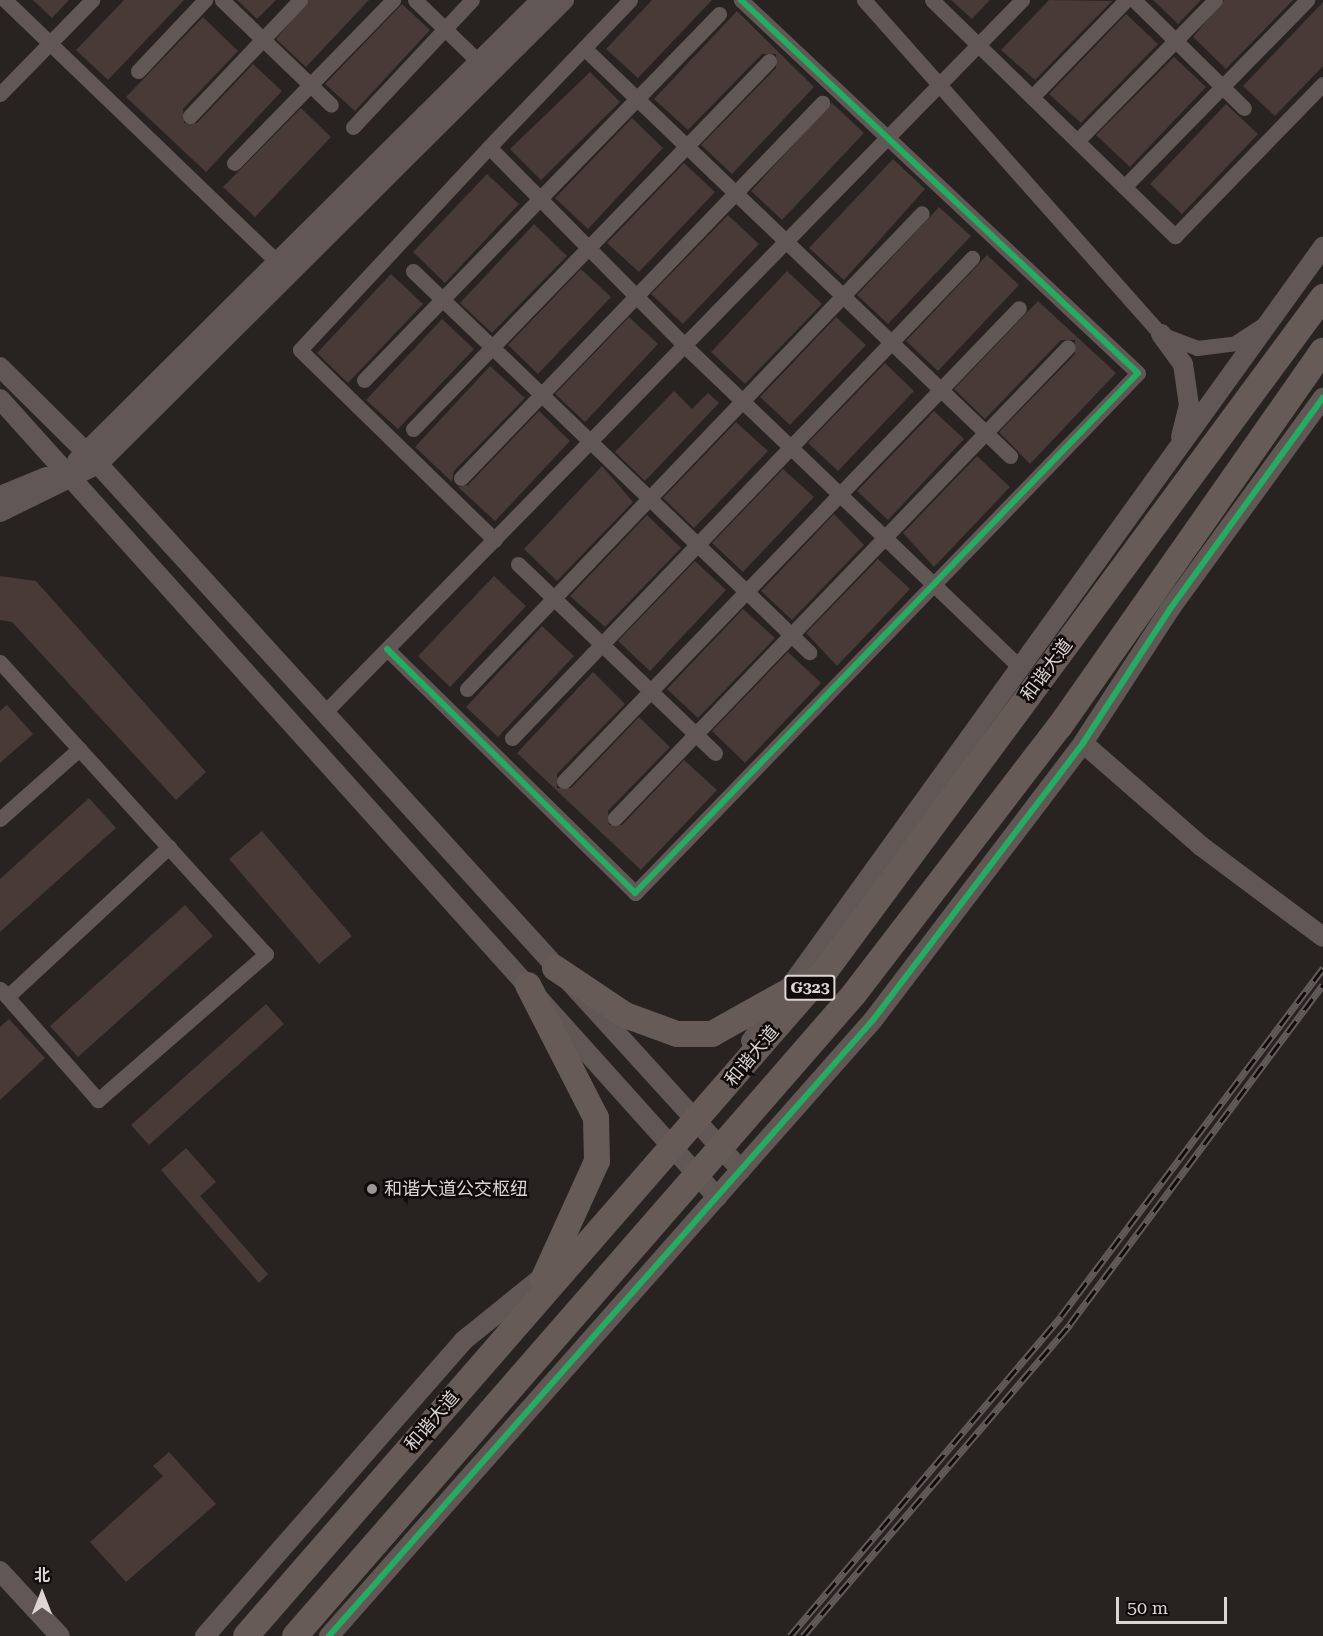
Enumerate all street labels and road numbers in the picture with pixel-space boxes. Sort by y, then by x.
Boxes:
street label: 和谐大道 [1017,635,1077,705]
road number: G323 [783,975,837,1001]
street label: 和谐大道 [721,1021,783,1091]
street label: 和谐大道 [400,1387,464,1455]

